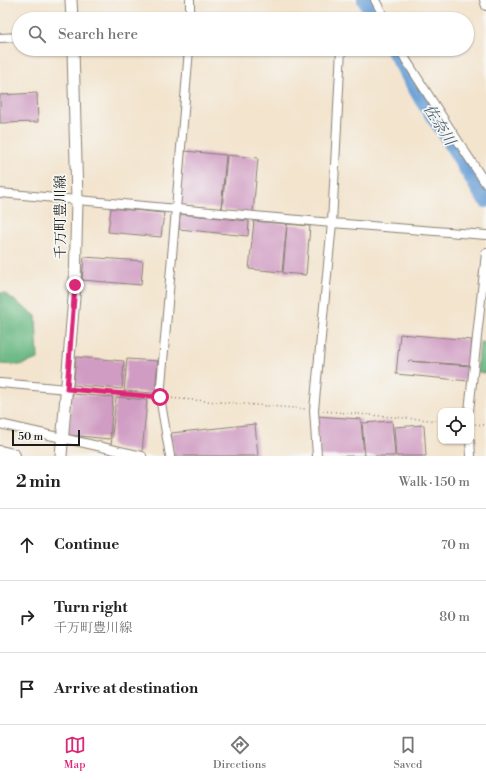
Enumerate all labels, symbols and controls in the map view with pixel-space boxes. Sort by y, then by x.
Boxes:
search box [12,12,474,56]
icon: search [26,23,48,45]
text: Search here [58,25,138,44]
water label: 佐奈川 [419,101,460,151]
street label: 千万町豊川線 [52,175,70,259]
route end [66,276,84,294]
route start [151,388,169,406]
map controls [438,408,474,444]
button: locate [438,408,474,444]
scale bar [12,428,80,447]
text: 50 m [18,430,43,444]
text: 2 min [16,471,61,493]
text: Walk · 150 m [399,474,470,490]
icon: ahead [16,534,38,556]
text: Continue [54,535,119,554]
text: 70 m [441,537,470,553]
text: Turn right [54,598,128,617]
icon: right [16,606,38,628]
text: 80 m [439,609,470,625]
text: 千万町豊川線 [54,620,132,636]
icon: arrive [16,678,38,700]
text: Arrive at destination [54,679,198,698]
tab: Map [64,734,86,772]
tab: Directions [213,734,266,772]
tab: Saved [393,734,422,772]

